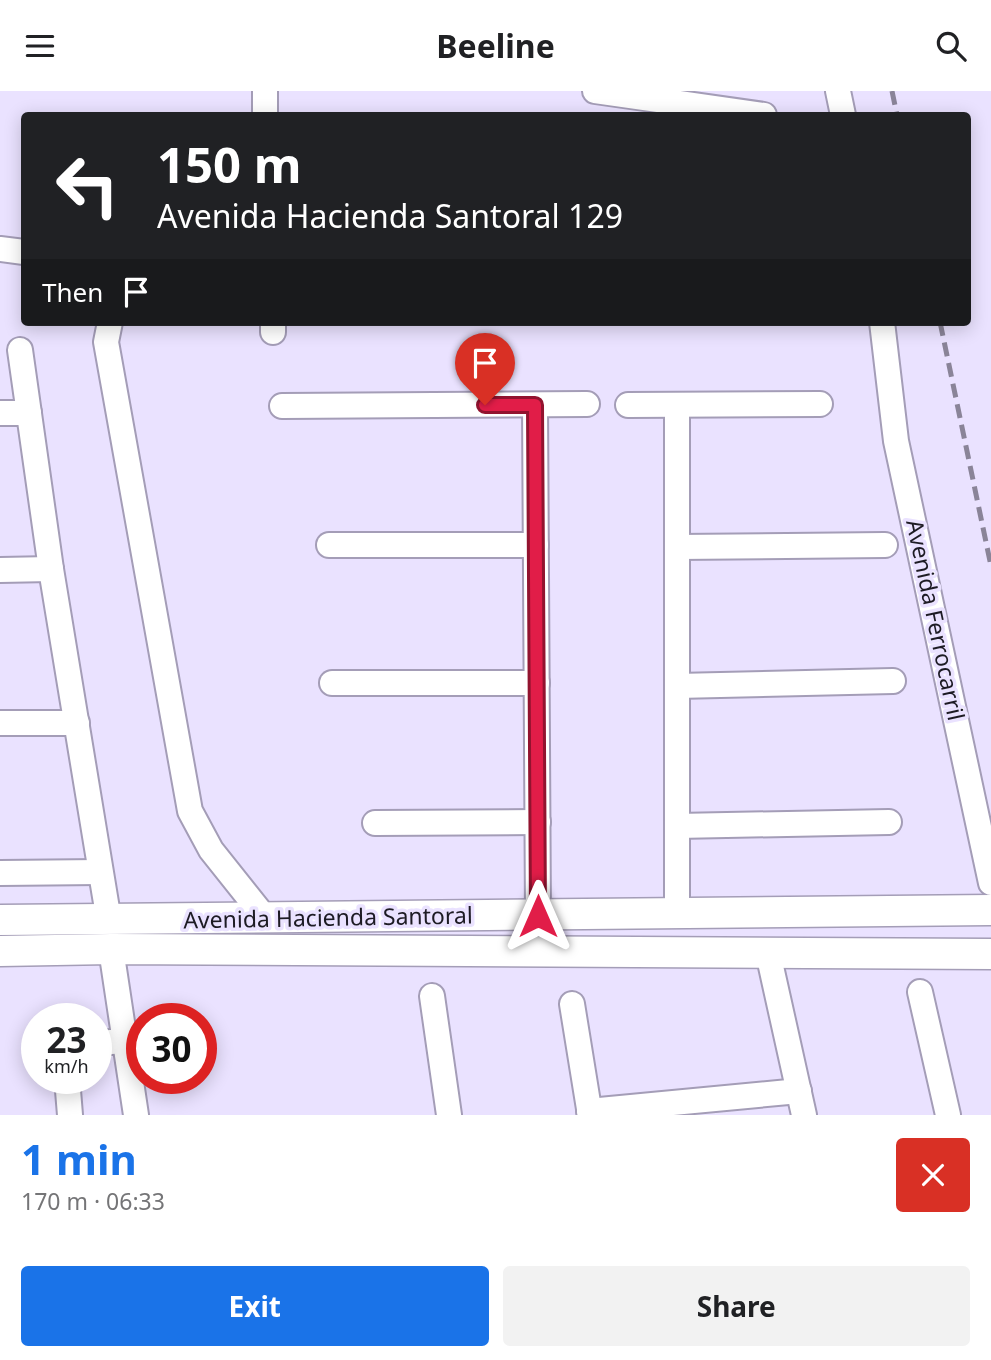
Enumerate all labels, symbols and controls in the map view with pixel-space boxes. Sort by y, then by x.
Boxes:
text: Beeline [436,24,555,67]
icon: menu [21,27,59,65]
icon: search [932,27,970,65]
text: 150 m [157,131,302,197]
icon: left [42,140,133,231]
text: Avenida Hacienda Santoral 129 [157,194,623,237]
icon: arrive [117,273,155,311]
text: Then [42,274,103,310]
pin [455,333,515,405]
icon: arrive [466,344,504,382]
street label: Avenida Ferrocarril [899,516,973,723]
position arrow [501,879,575,953]
street label: Avenida Hacienda Santoral [183,898,473,936]
speed limit sign: 30 [126,1003,217,1094]
text: 23 [46,1016,87,1063]
text: km/h [44,1054,89,1078]
text: 1 min [21,1130,137,1187]
button: close [896,1138,970,1212]
text: 170 m · 06:33 [21,1185,165,1217]
button: Exit [21,1266,489,1346]
button: Share [503,1266,970,1346]

